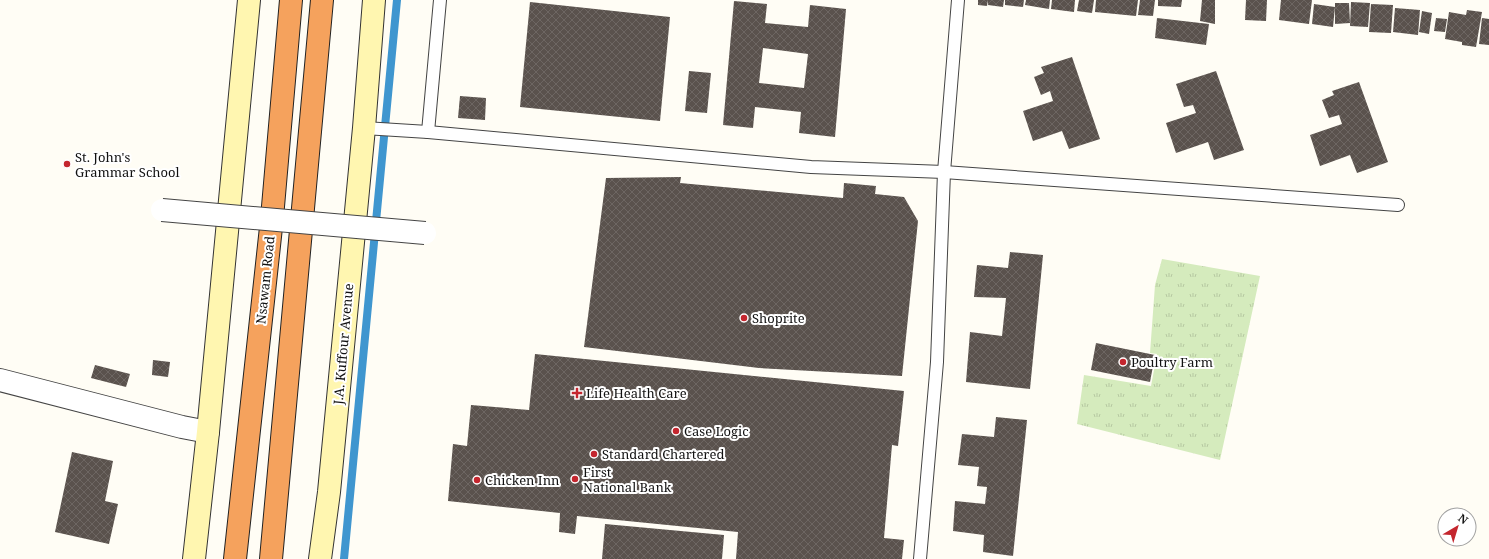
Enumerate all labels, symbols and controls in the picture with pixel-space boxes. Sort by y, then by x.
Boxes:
place label: St. John's Grammar School [75,148,180,181]
marker: St. John's Grammar School [62,159,72,169]
street label: Nsawam Road [251,235,279,325]
street label: J.A. Kuffour Avenue [329,283,357,406]
place label: Shoprite [752,309,805,327]
marker: Shoprite [739,313,749,323]
place label: Poultry Farm [1131,353,1213,371]
marker: Poultry Farm [1118,357,1128,367]
place label: Life Health Care [586,384,687,402]
marker: Life Health Care [571,387,583,399]
place label: Case Logic [684,422,749,440]
marker: Case Logic [671,426,681,436]
place label: Standard Chartered [602,445,724,463]
marker: Standard Chartered [589,449,599,459]
place label: First National Bank [583,463,672,496]
place label: Chicken Inn [485,471,560,489]
marker: First National Bank [570,474,580,484]
marker: Chicken Inn [472,475,482,485]
north arrow [1437,507,1477,547]
text: N [1455,510,1472,528]

